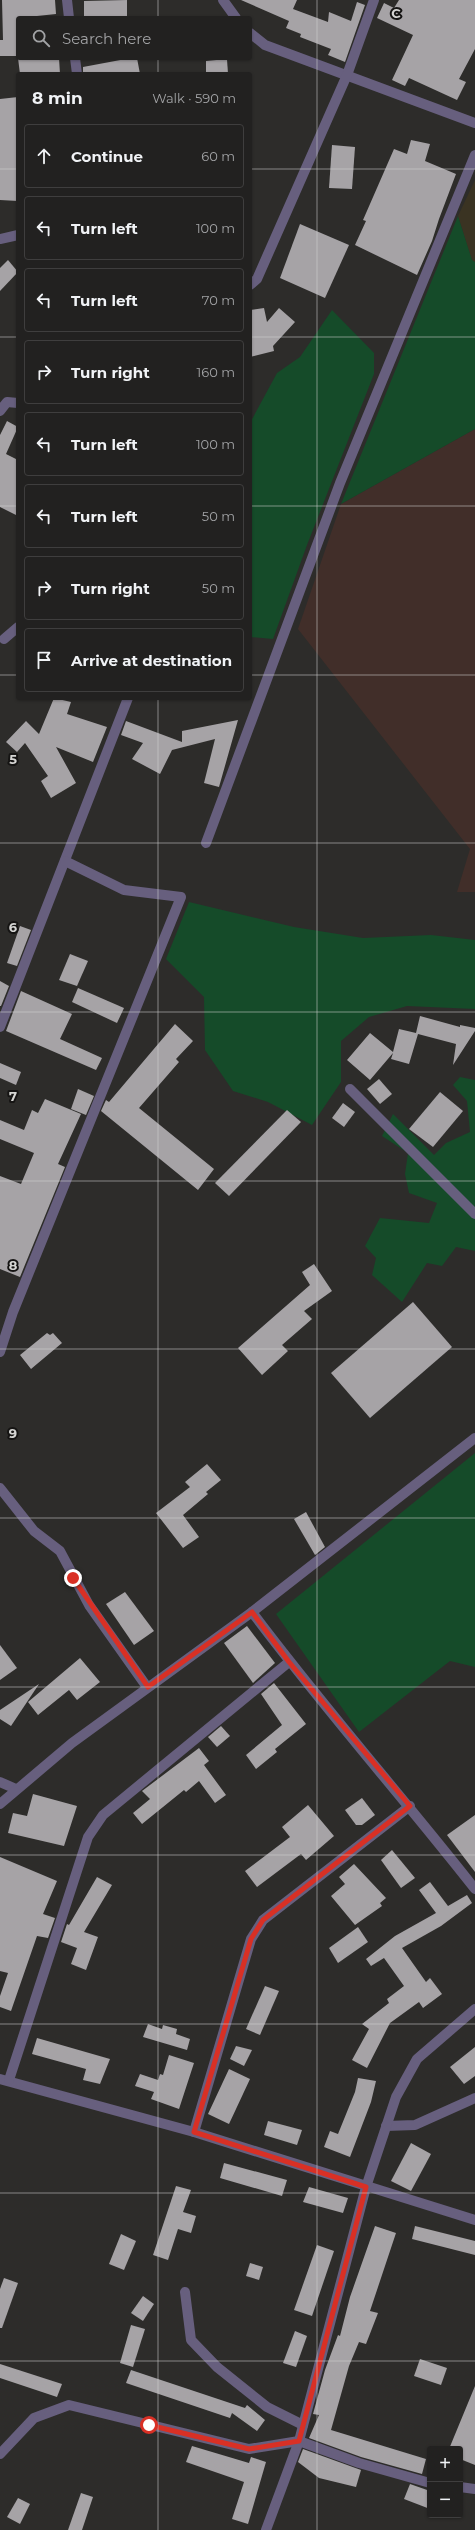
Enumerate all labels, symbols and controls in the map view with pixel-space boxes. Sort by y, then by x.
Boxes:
text: C [391,5,401,21]
search box [16,16,252,60]
icon: search [30,27,52,49]
text: Search here [62,29,151,48]
text: 8 min [32,88,83,108]
text: Walk · 590 m [152,90,236,106]
icon: ahead [33,145,55,167]
text: Continue [71,147,143,166]
text: 60 m [201,148,235,164]
icon: left [33,217,55,239]
text: Turn left [71,219,138,238]
text: 100 m [196,220,235,236]
icon: left [33,289,55,311]
text: Turn left [71,291,138,310]
text: 70 m [202,292,235,308]
icon: right [33,361,55,383]
text: Turn right [71,363,150,382]
text: 160 m [197,364,235,380]
icon: left [33,433,55,455]
text: Turn left [71,435,138,454]
text: 100 m [196,436,235,452]
icon: left [33,505,55,527]
text: Turn left [71,507,138,526]
text: 50 m [202,508,235,524]
icon: right [33,577,55,599]
text: Turn right [71,579,150,598]
text: 50 m [202,580,235,596]
icon: arrive [33,649,55,671]
text: Arrive at destination [71,651,232,670]
text: 5 [9,751,17,767]
text: 6 [9,919,18,935]
text: 7 [9,1088,17,1104]
text: 8 [9,1257,18,1273]
text: 9 [9,1425,17,1441]
route end [64,1569,82,1587]
route start [140,2416,158,2434]
map controls [427,2446,463,2518]
button: + [427,2446,463,2482]
button: − [427,2482,463,2518]

